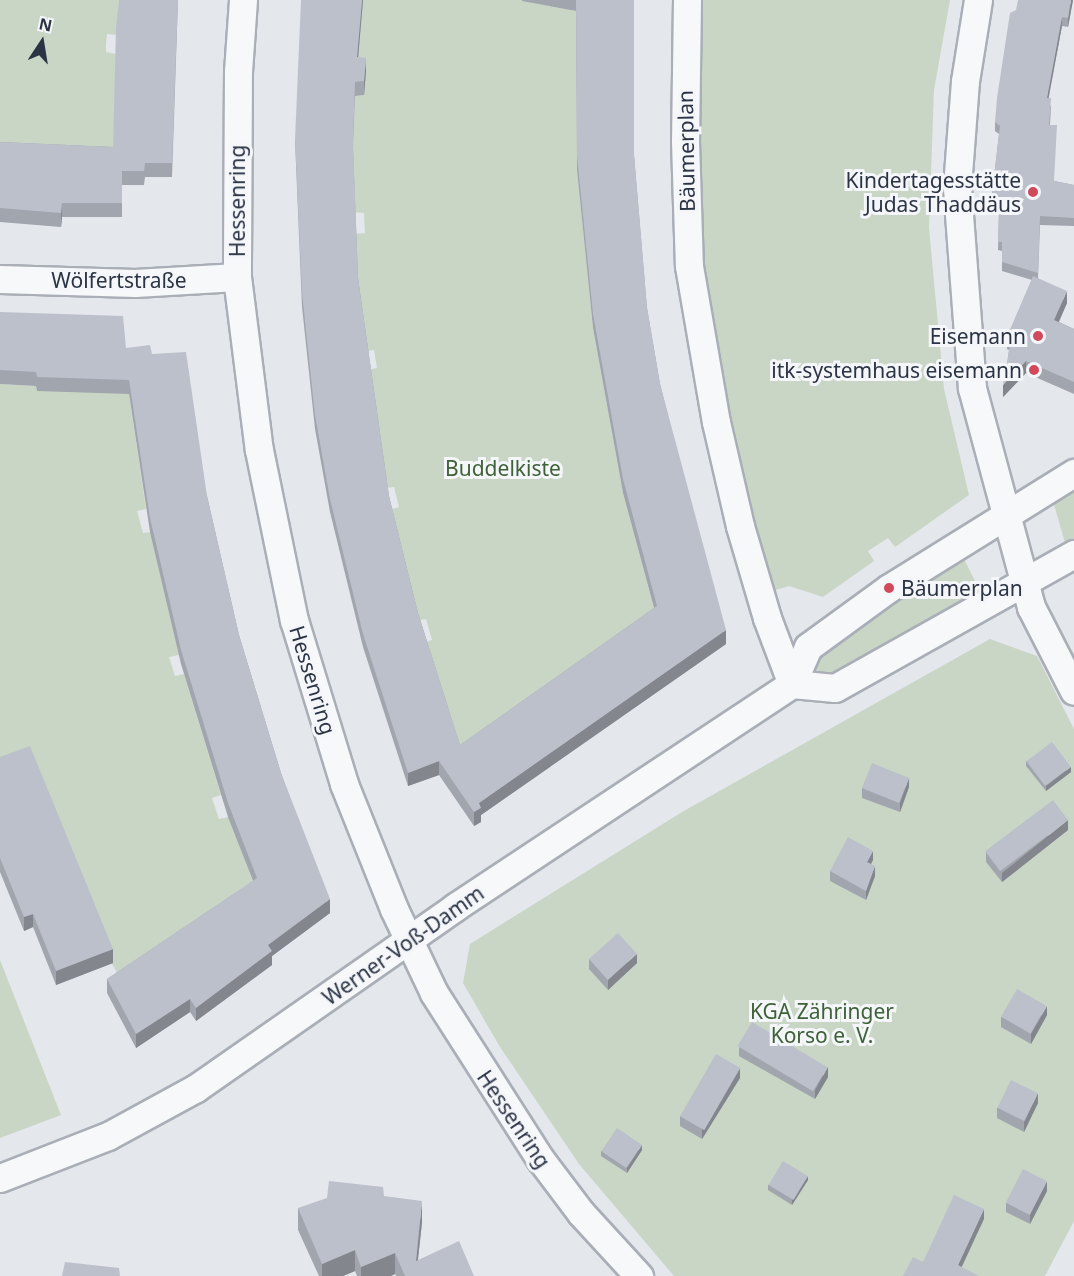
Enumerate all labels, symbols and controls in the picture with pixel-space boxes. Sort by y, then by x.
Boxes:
north arrow [12,12,72,72]
text: N [37,12,54,37]
street label: Bäumerplan [672,90,700,212]
street label: Hessenring [224,145,250,257]
place label: Kindertagesstätte Judas Thaddäus [846,167,1021,217]
marker: Kindertagesstätte Judas Thaddäus [1026,185,1040,199]
street label: Wölfertstraße [51,267,187,293]
place label: Eisemann [930,323,1026,349]
marker: Eisemann [1031,329,1045,343]
place label: itk-systemhaus eisemann [771,357,1022,383]
marker: itk-systemhaus eisemann [1027,363,1041,377]
park label: Buddelkiste [445,455,561,481]
place label: Bäumerplan [901,575,1023,601]
marker: Bäumerplan [882,581,896,595]
street label: Hessenring [285,623,341,737]
street label: Werner-Voß-Damm [317,880,489,1010]
park label: KGA Zähringer Korso e. V. [750,998,894,1048]
street label: Hessenring [472,1065,556,1173]

